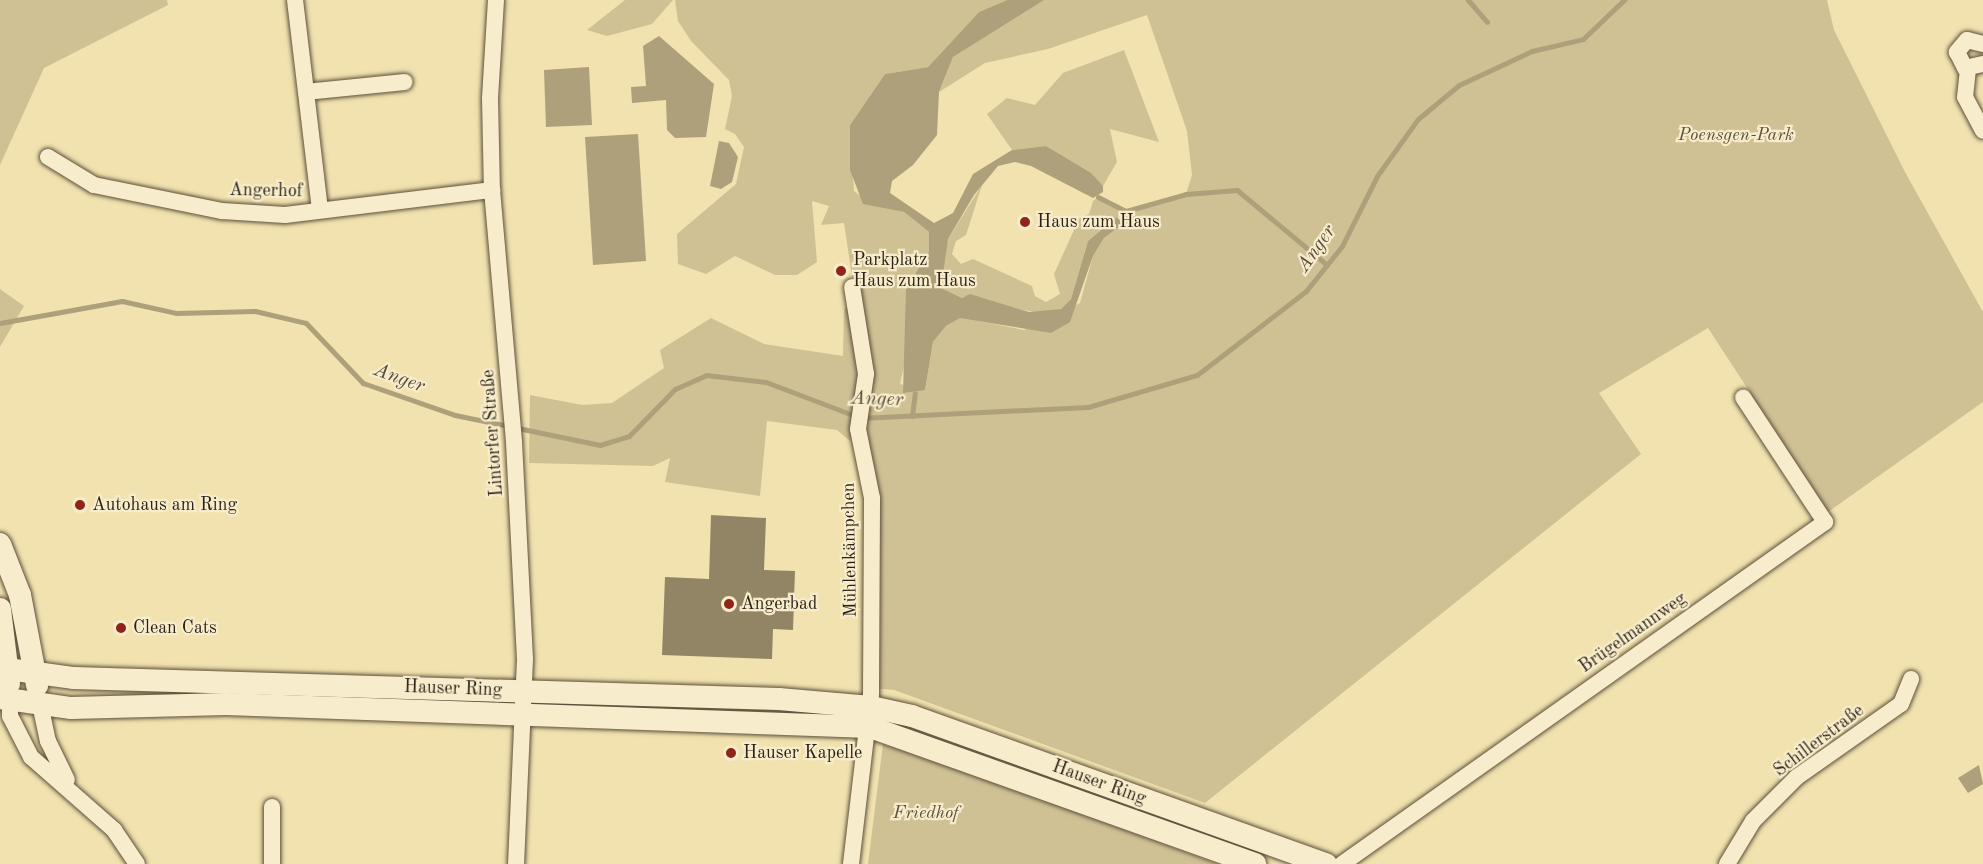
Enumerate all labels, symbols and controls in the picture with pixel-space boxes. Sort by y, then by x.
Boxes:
park label: Poensgen-Park [1678,124,1794,146]
street label: Angerhof [229,180,303,202]
place label: Haus zum Haus [1037,211,1160,233]
marker: Haus zum Haus [1018,215,1032,229]
water label: Anger [1292,221,1342,277]
place label: Parkplatz Haus zum Haus [853,250,976,292]
marker: Parkplatz Haus zum Haus [834,264,848,278]
water label: Anger [370,359,428,399]
street label: Lintorfer Straße [478,369,508,497]
water label: Anger [850,387,904,413]
street label: Mühlenkämpchen [838,482,862,618]
place label: Autohaus am Ring [92,494,237,516]
marker: Autohaus am Ring [73,498,87,512]
street label: Brügelmannweg [1575,588,1691,678]
place label: Angerbad [741,593,817,615]
marker: Angerbad [722,597,736,611]
place label: Clean Cats [133,617,217,639]
marker: Clean Cats [114,621,128,635]
street label: Hauser Ring [403,676,503,702]
street label: Schillerstraße [1770,700,1868,782]
place label: Hauser Kapelle [743,742,862,764]
marker: Hauser Kapelle [724,746,738,760]
street label: Hauser Ring [1049,756,1149,810]
park label: Friedhof [893,802,959,824]

